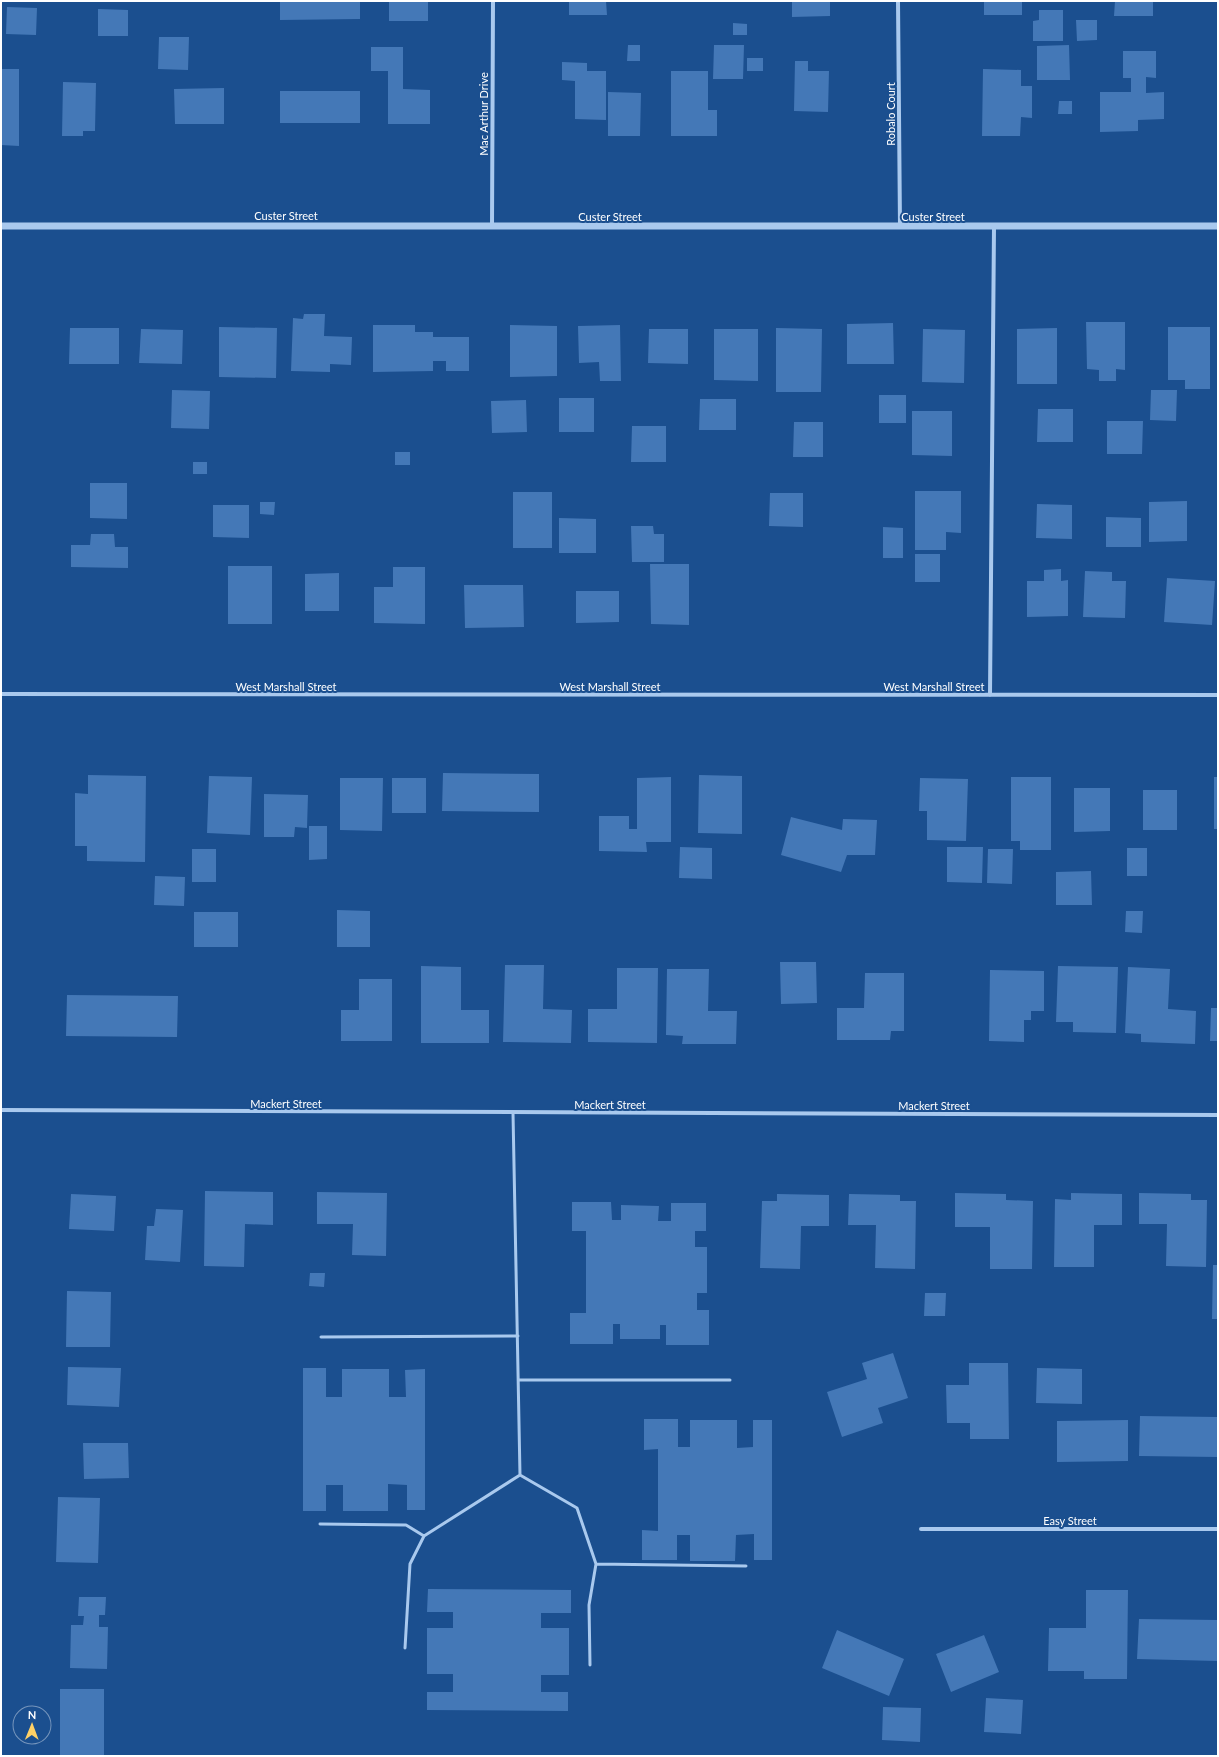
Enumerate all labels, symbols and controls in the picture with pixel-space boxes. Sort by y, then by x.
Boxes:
street label: Mac Arthur Drive [477,72,490,156]
street label: Robalo Court [884,82,897,146]
street label: Custer Street [254,209,318,222]
street label: Custer Street [578,210,642,223]
street label: Custer Street [901,210,965,223]
street label: West Marshall Street [236,680,337,693]
street label: West Marshall Street [560,680,661,693]
street label: West Marshall Street [884,680,985,693]
street label: Mackert Street [250,1097,322,1110]
street label: Mackert Street [574,1098,646,1111]
street label: Mackert Street [898,1099,970,1112]
street label: Easy Street [1043,1514,1097,1527]
north arrow [12,1705,52,1745]
text: N [28,1708,37,1721]

